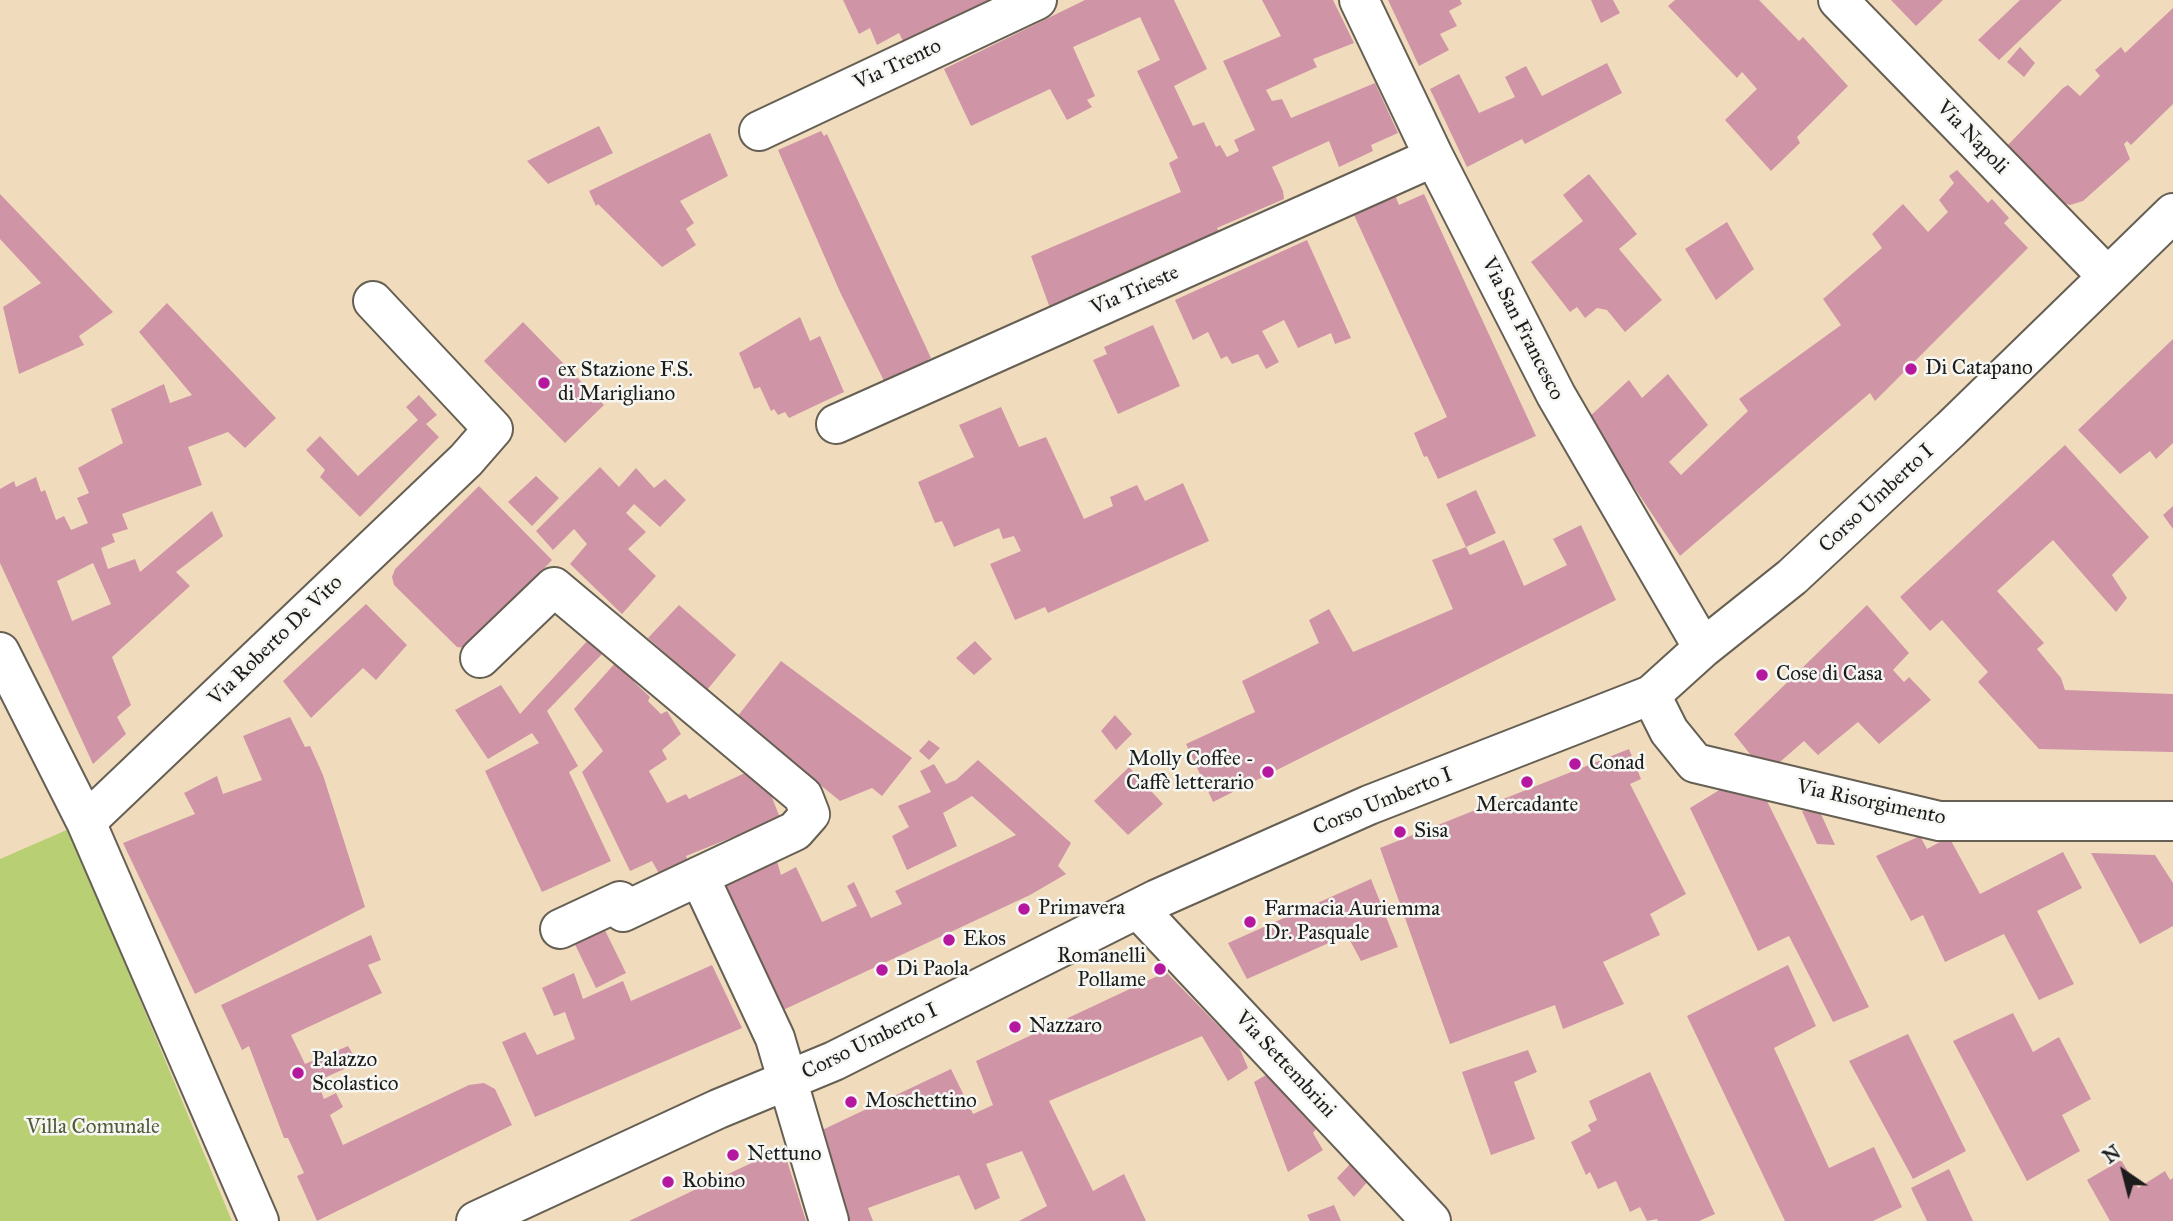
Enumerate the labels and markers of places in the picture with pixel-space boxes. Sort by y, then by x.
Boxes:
place label: Di Catapano [1925,356,2033,382]
place label: ex Stazione F.S. di Marigliano [558,358,693,408]
marker: Di Catapano [1903,361,1919,377]
marker: ex Stazione F.S. di Marigliano [536,375,552,391]
place label: Cose di Casa [1776,662,1883,688]
marker: Cose di Casa [1754,667,1770,683]
place label: Molly Coffee - Caffè letterario [1126,747,1254,797]
place label: Conad [1589,751,1645,777]
marker: Conad [1567,756,1583,772]
marker: Molly Coffee - Caffè letterario [1260,764,1276,780]
marker: Mercadante [1519,774,1535,790]
place label: Mercadante [1476,793,1578,819]
place label: Sisa [1414,819,1448,845]
marker: Sisa [1392,824,1408,840]
place label: Primavera [1038,896,1125,922]
place label: Farmacia Auriemma Dr. Pasquale [1264,897,1440,947]
marker: Primavera [1016,901,1032,917]
marker: Farmacia Auriemma Dr. Pasquale [1242,914,1258,930]
place label: Ekos [963,927,1006,953]
marker: Ekos [941,932,957,948]
place label: Romanelli Pollame [1057,944,1146,994]
place label: Di Paola [896,957,969,983]
marker: Romanelli Pollame [1152,961,1168,977]
marker: Di Paola [874,962,890,978]
place label: Nazzaro [1029,1014,1102,1040]
marker: Nazzaro [1007,1019,1023,1035]
place label: Palazzo Scolastico [312,1048,399,1098]
marker: Palazzo Scolastico [290,1065,306,1081]
place label: Moschettino [865,1089,977,1115]
marker: Moschettino [843,1094,859,1110]
place label: Nettuno [747,1142,821,1168]
marker: Nettuno [725,1147,741,1163]
place label: Robino [682,1169,745,1195]
marker: Robino [660,1174,676,1190]

